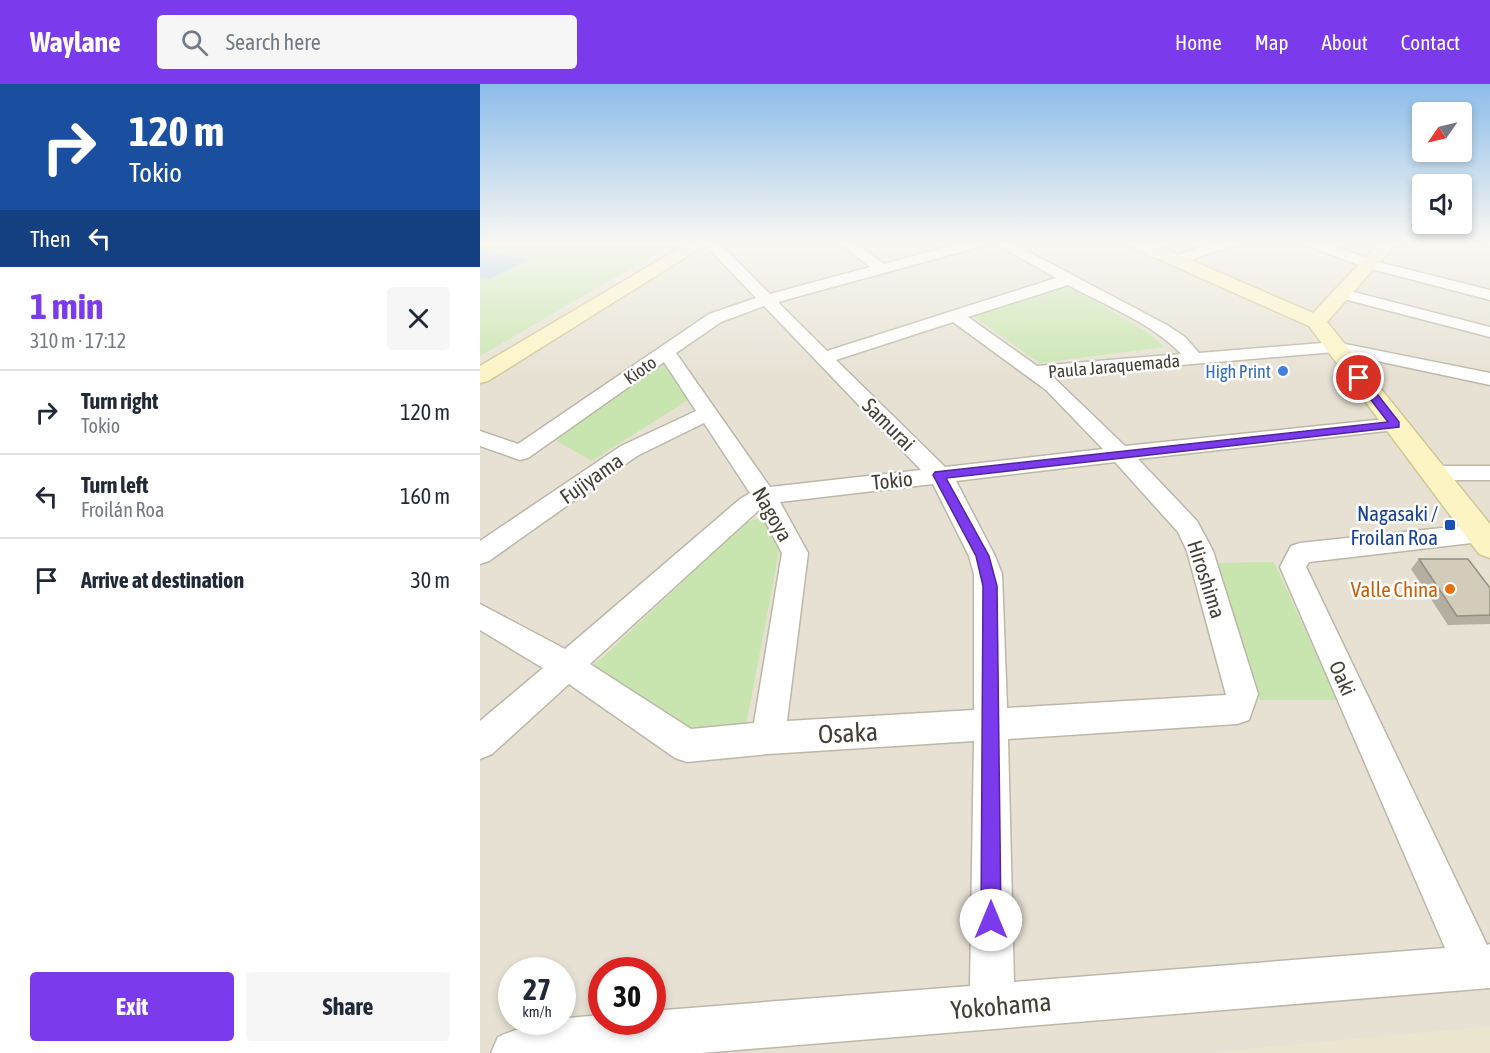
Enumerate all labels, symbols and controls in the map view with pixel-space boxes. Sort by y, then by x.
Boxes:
search box [157,15,577,69]
text: Waylane [30,26,121,58]
icon: search [178,26,211,59]
text: Search here [226,29,321,55]
text: Home [1175,30,1222,54]
text: Map [1255,30,1289,54]
text: About [1322,30,1368,54]
text: Contact [1401,30,1460,54]
north arrow [1412,102,1472,162]
map controls [1412,102,1472,234]
text: 120 m [129,107,224,155]
icon: right [30,108,108,186]
text: Tokio [129,157,182,188]
button: sound [1412,174,1472,234]
icon: left [83,222,116,255]
text: Then [30,226,71,252]
text: 1 min [30,285,104,327]
button: close [387,287,450,350]
text: 310 m · 17:12 [30,329,126,352]
street label: Paula Jaraquemada [1047,350,1181,382]
street label: Kioto [620,351,660,389]
pin [1333,352,1384,403]
place label: High Print [1205,361,1271,382]
icon: arrive [1342,361,1375,394]
marker: High Print [1276,364,1290,378]
text: Turn right [81,388,158,414]
street label: Samurai [858,393,920,455]
icon: right [30,396,63,429]
text: 120 m [400,399,450,425]
text: Tokio [81,414,120,437]
street label: Fujiyama [555,448,627,508]
street label: Tokio [870,466,914,494]
text: Turn left [81,472,148,498]
icon: left [30,480,63,513]
text: 160 m [400,483,450,509]
street label: Nagoya [748,483,798,545]
text: Froilán Roa [81,498,164,521]
place label: Nagasaki / Froilan Roa [1351,501,1438,549]
marker: Nagasaki / Froilan Roa [1443,518,1457,532]
street label: Hiroshima [1183,537,1231,621]
icon: arrive [30,564,63,597]
text: Arrive at destination [81,567,244,593]
text: 30 m [410,567,450,593]
place label: Valle China [1351,577,1438,601]
marker: Valle China [1443,582,1457,596]
street label: Oaki [1325,657,1361,699]
street label: Osaka [817,716,879,750]
position arrow [959,888,1023,952]
speed limit sign: 30 [588,957,666,1035]
button: Exit [30,972,234,1041]
button: Share [246,972,450,1041]
text: 27 [523,972,551,1006]
street label: Yokohama [949,987,1053,1025]
text: km/h [522,1003,552,1020]

